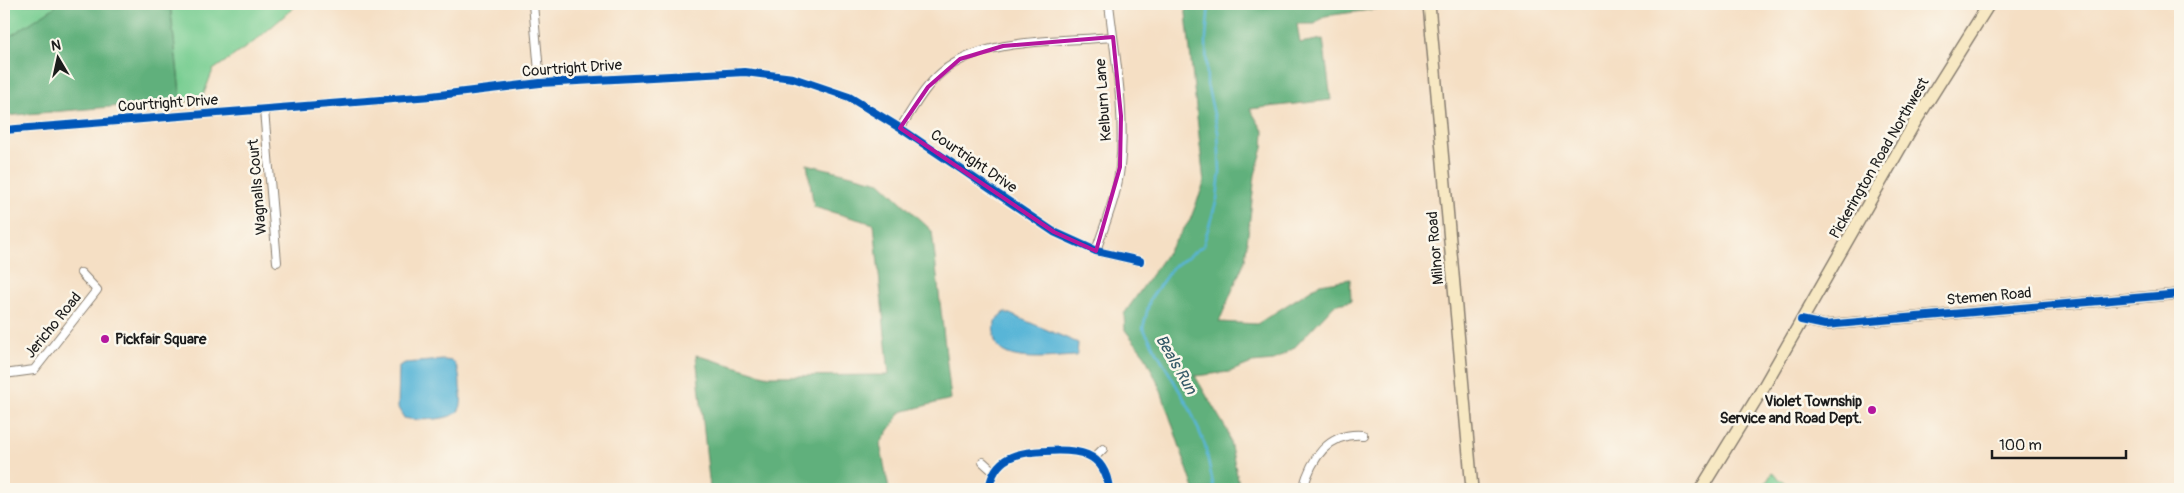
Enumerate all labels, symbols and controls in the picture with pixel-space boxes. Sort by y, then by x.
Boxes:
north arrow [32,32,82,82]
text: N [50,37,62,55]
street label: Courtright Drive [521,55,623,81]
street label: Kelburn Lane [1091,57,1116,142]
street label: Pickerington Road Northwest [1825,73,1934,242]
street label: Courtright Drive [117,90,219,116]
street label: Courtright Drive [927,125,1021,198]
street label: Wagnalls Court [244,137,271,236]
street label: Milnor Road [1423,210,1448,285]
street label: Stemen Road [1946,283,2032,310]
street label: Jericho Road [21,288,86,362]
place label: Pickfair Square [115,330,207,349]
water label: Beals Run [1151,331,1202,399]
marker: Pickfair Square [99,333,111,345]
place label: Violet Township Service and Road Dept. [1720,392,1862,428]
marker: Violet Township Service and Road Dept. [1866,404,1878,416]
scale bar [1992,428,2125,460]
text: 100 m [1999,436,2042,455]

